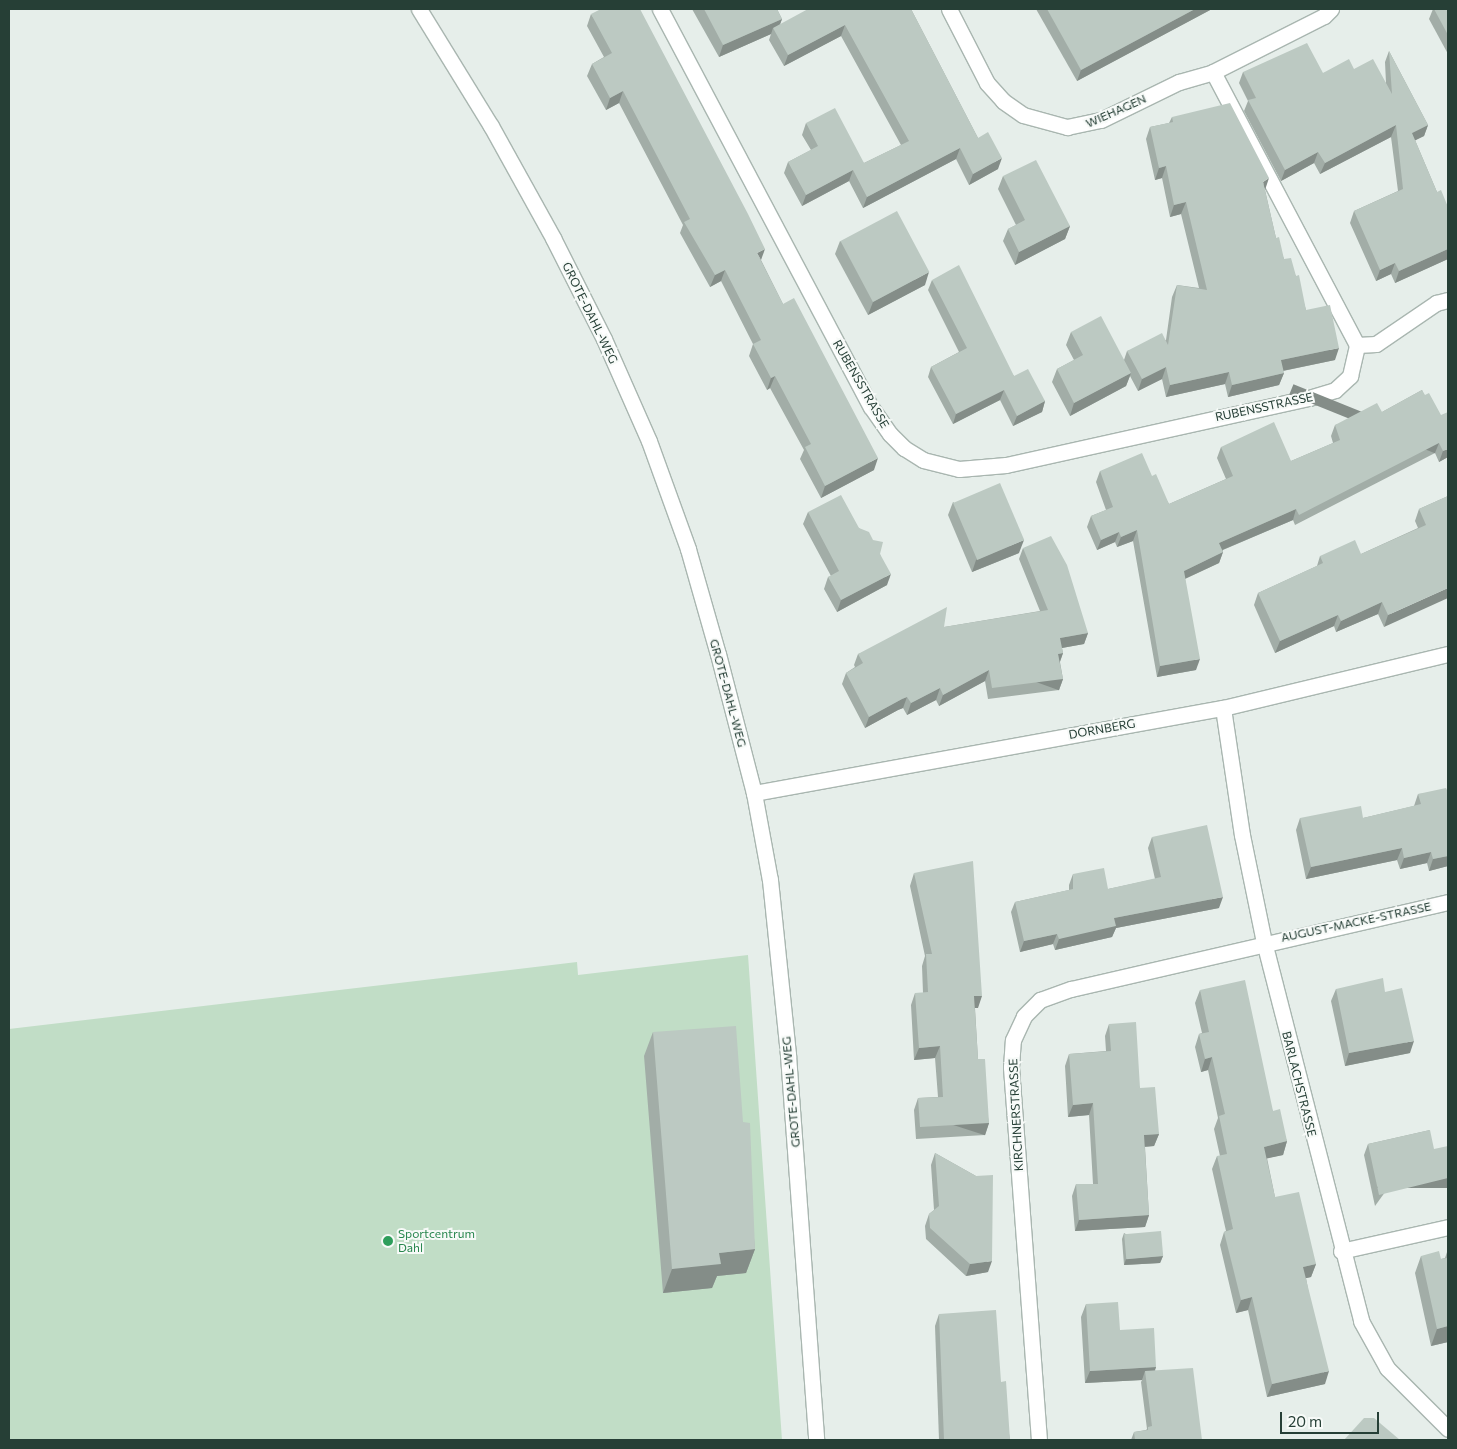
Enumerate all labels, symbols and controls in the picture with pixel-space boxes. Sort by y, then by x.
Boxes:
street label: WIEHAGEN [1084,91,1148,131]
street label: GROTE-DAHL-WEG [559,260,621,366]
street label: RUBENSSTRASSE [830,337,892,431]
street label: RUBENSSTRASSE [1214,390,1314,424]
street label: GROTE-DAHL-WEG [707,637,749,749]
street label: DORNBERG [1068,716,1136,742]
street label: AUGUST-MACKE-STRASSE [1280,899,1432,945]
street label: BARLACHSTRASSE [1279,1030,1319,1138]
street label: GROTE-DAHL-WEG [779,1036,803,1148]
street label: KIRCHNERSTRASSE [1006,1058,1026,1172]
place label: Sportcentrum Dahl [398,1227,475,1255]
marker: Sportcentrum Dahl [382,1235,394,1247]
scale bar [1282,1402,1381,1434]
text: 20 m [1288,1412,1322,1430]

